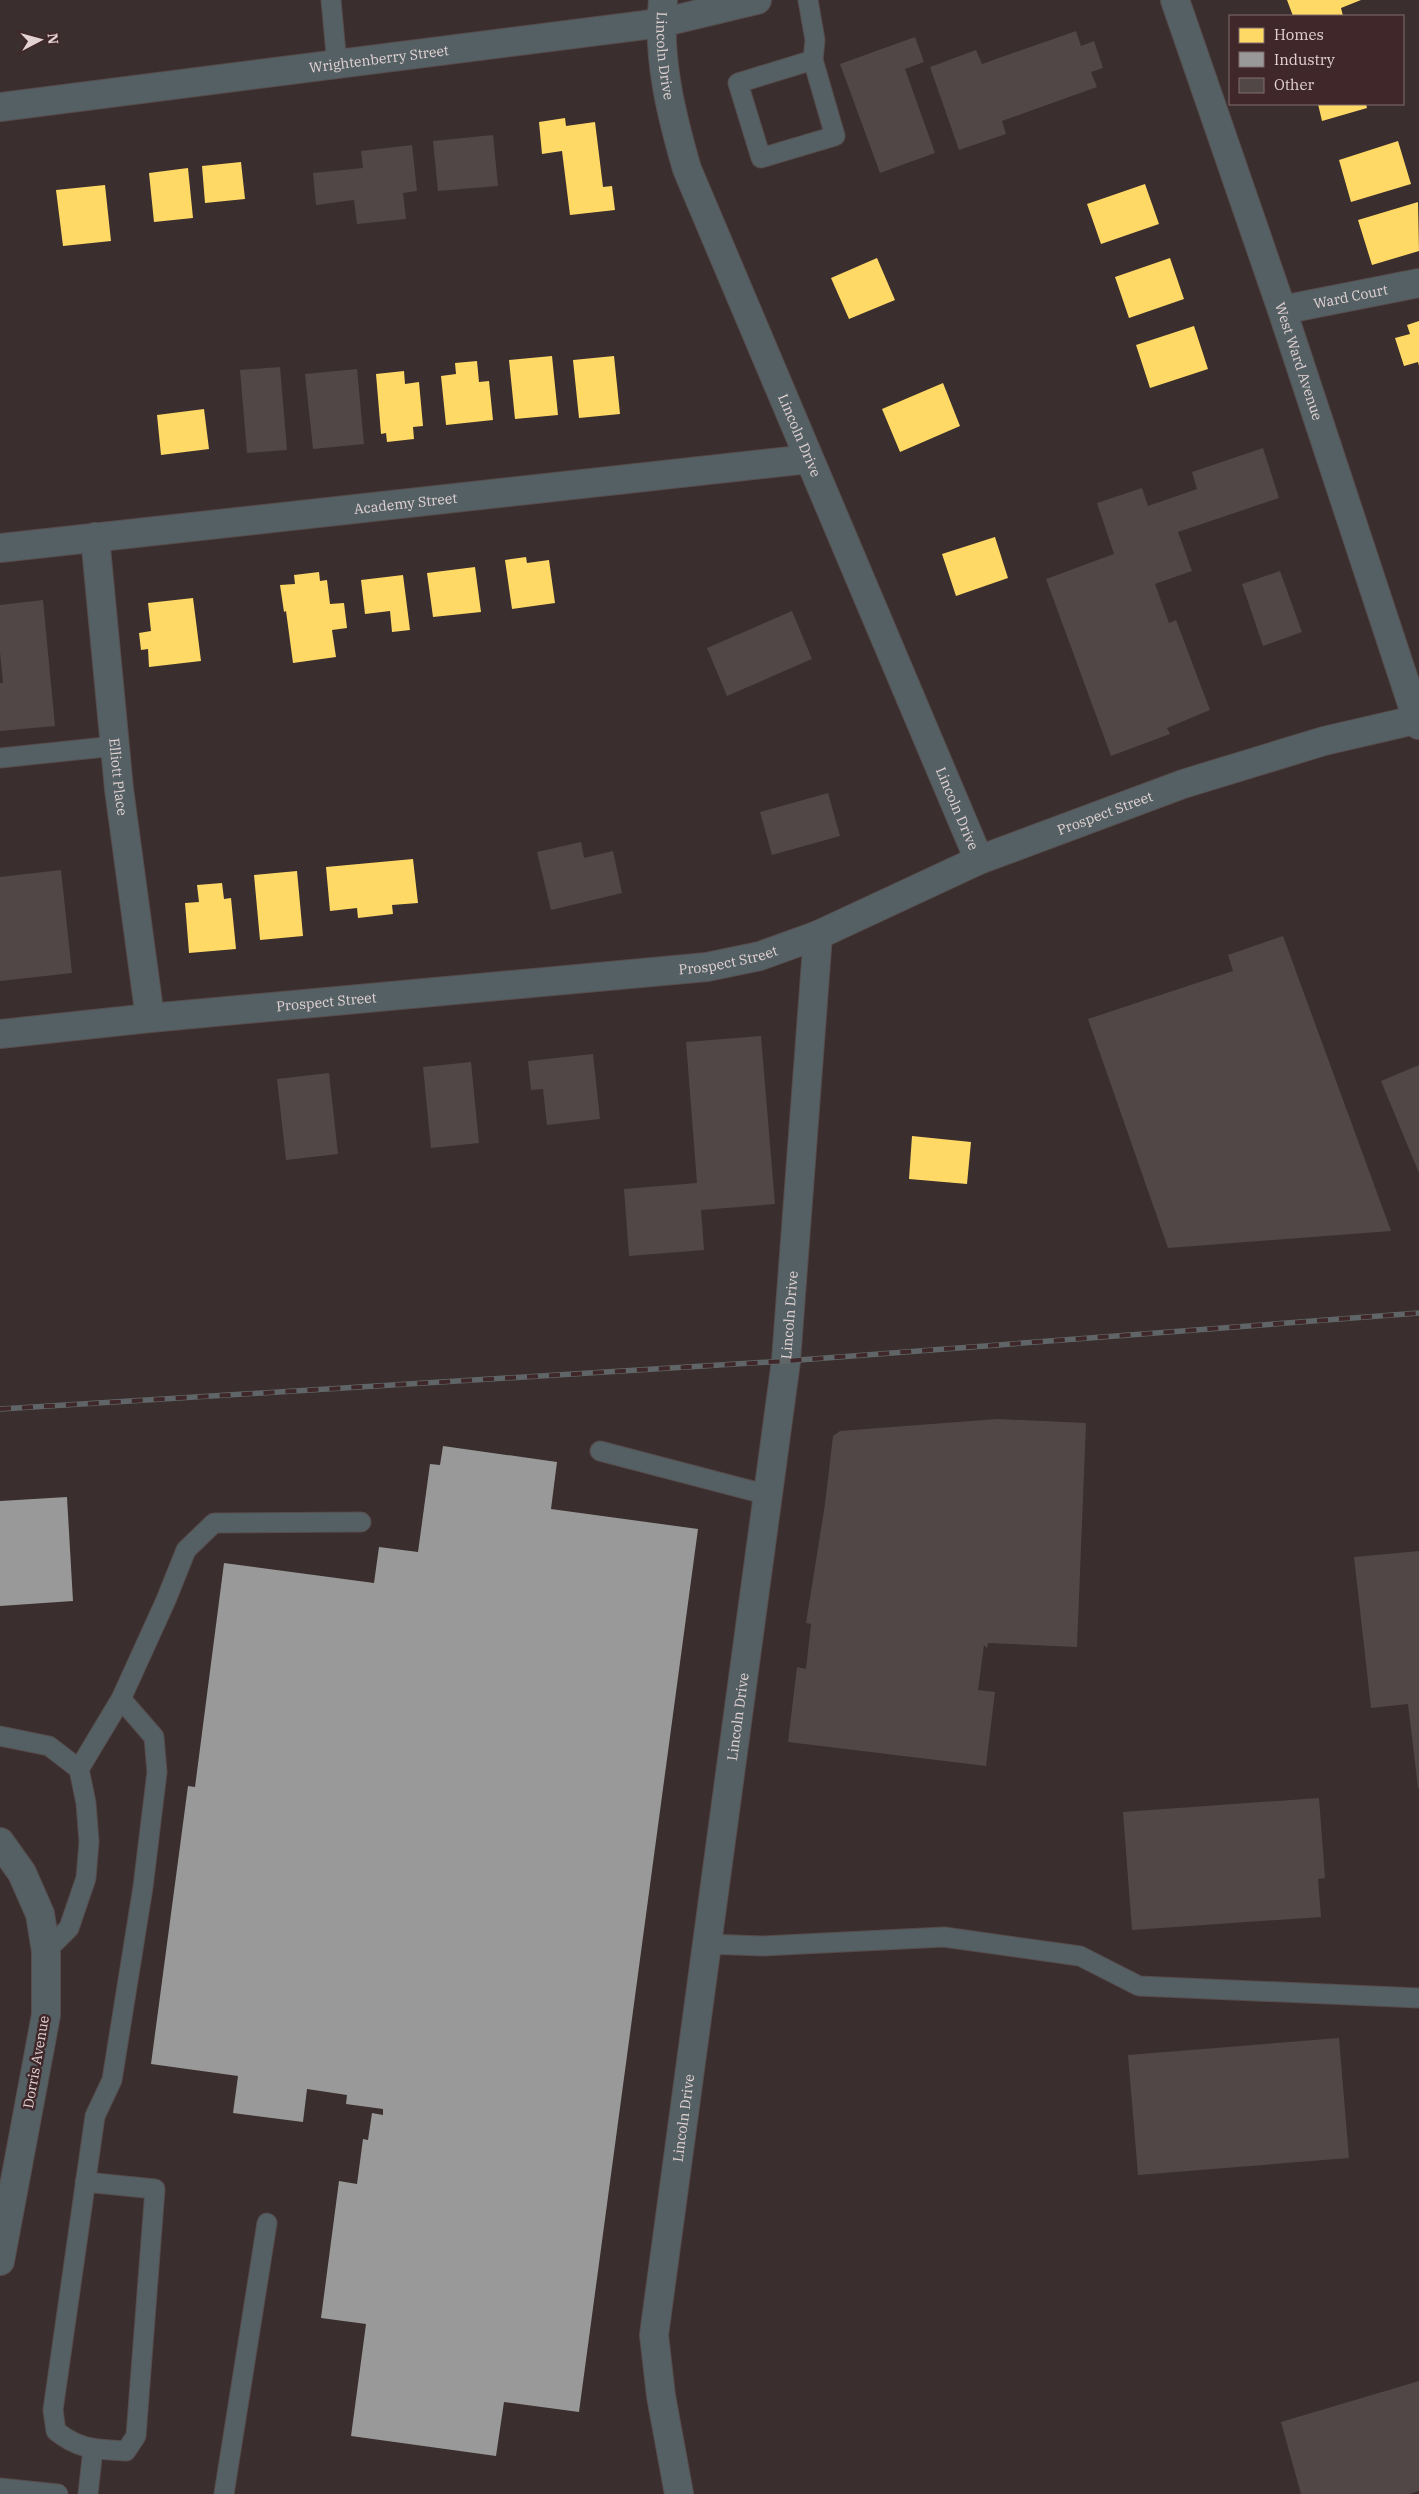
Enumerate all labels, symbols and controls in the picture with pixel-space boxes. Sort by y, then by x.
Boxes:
street label: Lincoln Drive [653,11,678,101]
north arrow [15,15,65,65]
legend [1229,15,1404,105]
text: Homes [1274,25,1324,44]
text: N [43,32,62,45]
street label: Wrightenberry Street [308,41,450,77]
text: Industry [1274,50,1335,69]
text: Other [1274,75,1314,94]
street label: Ward Court [1312,280,1389,313]
street label: West Ward Avenue [1271,300,1327,423]
street label: Lincoln Drive [774,391,825,480]
street label: Academy Street [353,489,458,518]
street label: Elliott Place [105,737,132,817]
street label: Lincoln Drive [932,764,983,853]
street label: Prospect Street [1055,787,1155,839]
street label: Prospect Street [678,941,780,979]
street label: Prospect Street [275,988,377,1015]
street label: Lincoln Drive [777,1270,802,1360]
street label: Lincoln Drive [723,1672,753,1762]
street label: Dorris Avenue [19,2014,53,2110]
street label: Lincoln Drive [669,2073,698,2163]

